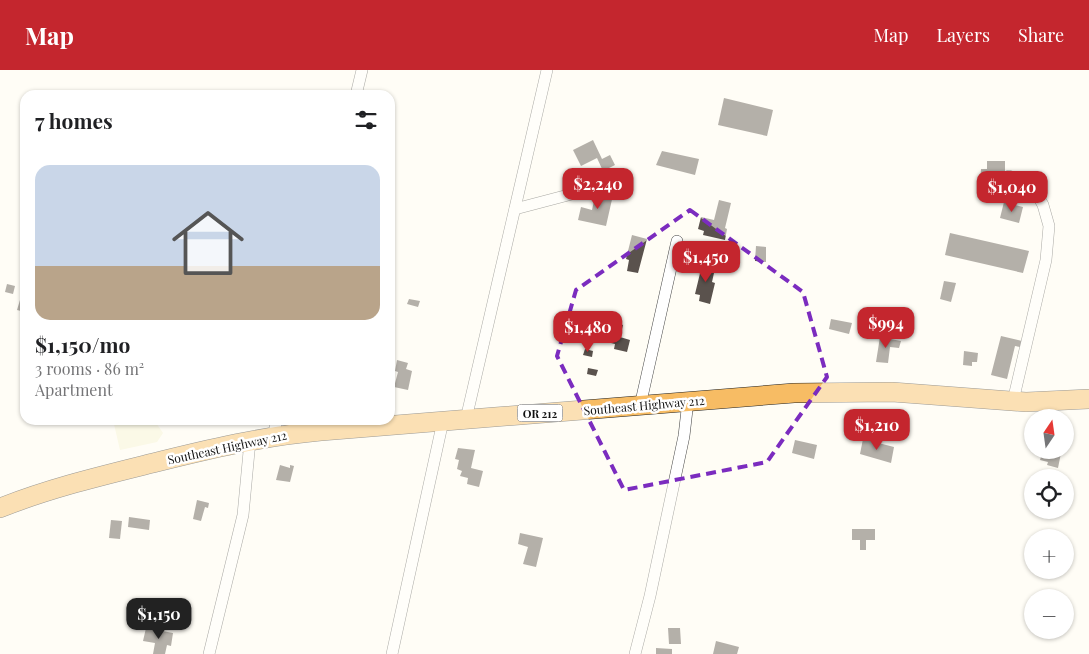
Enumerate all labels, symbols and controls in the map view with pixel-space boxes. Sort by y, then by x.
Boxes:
text: Map [25,19,74,51]
text: Map [873,23,908,47]
text: Layers [936,23,990,47]
text: Share [1018,23,1064,47]
text: 7 homes [35,106,113,134]
icon: filters [352,106,380,134]
pin: $2,240 [557,168,639,210]
pin: $1,040 [971,170,1053,213]
text: $2,240 [573,173,623,194]
text: $1,040 [988,176,1036,197]
icon: home [163,198,253,288]
pin: $1,450 [665,240,747,283]
text: $1,450 [683,246,729,267]
pin: $994 [856,306,916,349]
pin: $1,480 [547,310,629,353]
text: $994 [868,312,904,333]
text: $1,480 [564,316,612,337]
text: $1,150/mo [35,330,130,358]
text: 3 rooms · 86 m² [35,358,144,379]
text: Apartment [35,379,113,400]
street label: Southeast Highway 212 [583,392,705,418]
road number: OR 212 [518,404,562,422]
pin: $1,210 [836,408,918,451]
north arrow [1024,409,1074,459]
map controls [1024,409,1074,639]
text: $1,210 [855,414,899,435]
street label: Southeast Highway 212 [166,427,288,467]
button: locate [1024,469,1074,519]
button: + [1024,529,1074,579]
button: − [1024,589,1074,639]
pin: $1,150 [118,598,200,640]
text: $1,150 [137,603,181,624]

